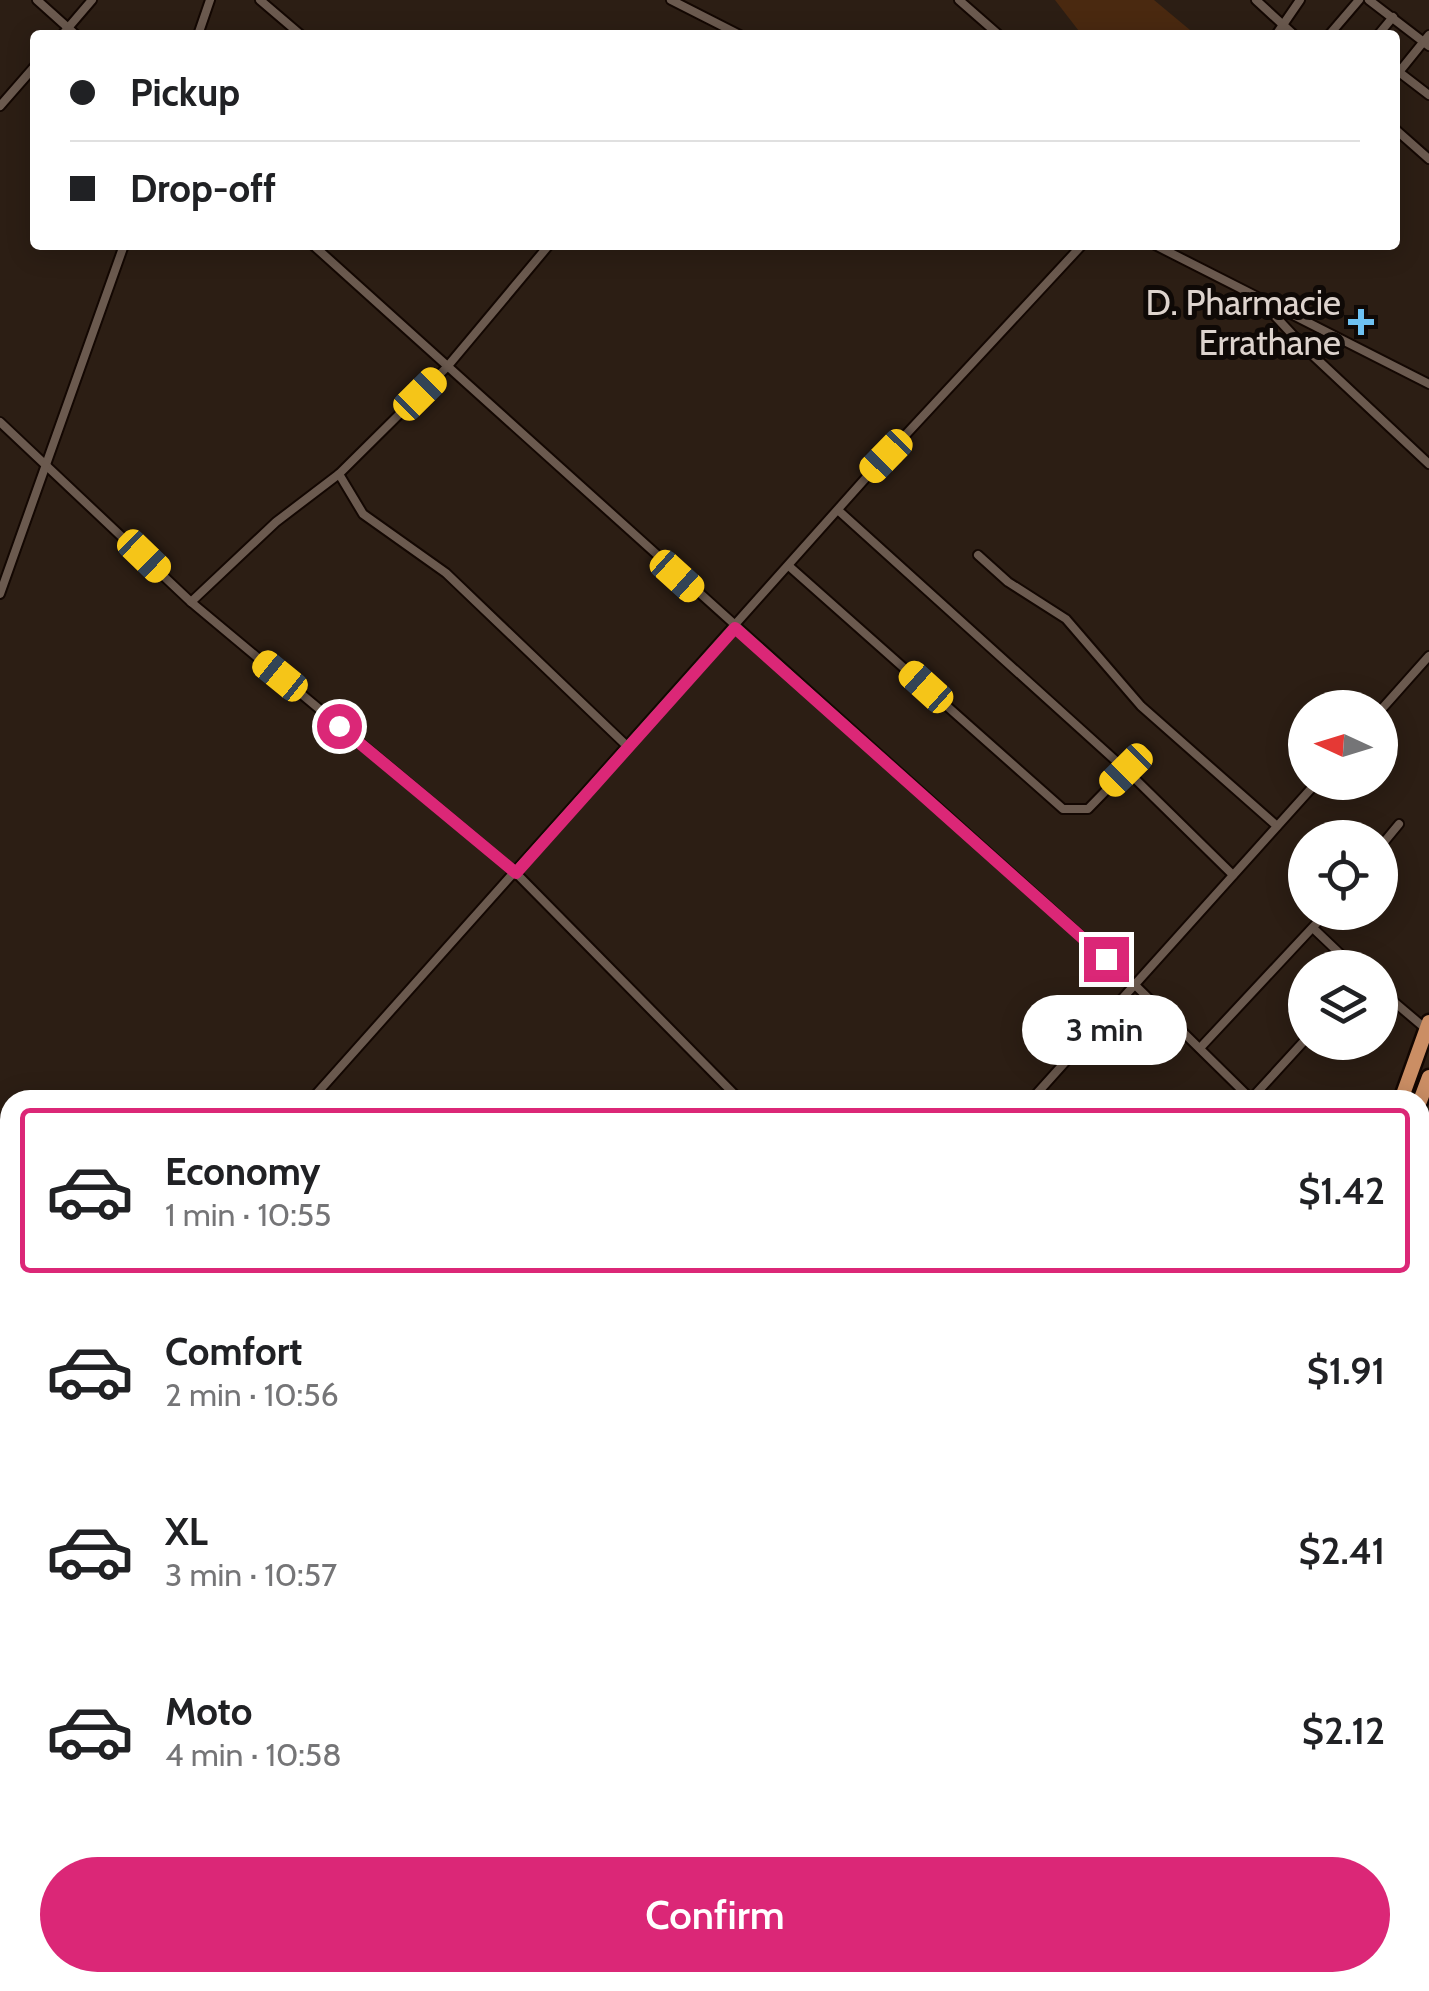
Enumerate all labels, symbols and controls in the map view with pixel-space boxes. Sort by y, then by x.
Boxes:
text: Pickup [130,69,240,116]
text: Drop-off [130,165,276,212]
place label: D. Pharmacie Errathane [1145,281,1341,364]
marker: D. Pharmacie Errathane [1350,311,1372,333]
car [388,362,452,426]
car [854,424,918,488]
car [112,524,176,588]
car [645,545,709,607]
car [247,645,313,707]
car [894,656,958,718]
north arrow [1288,690,1398,800]
map controls [1288,690,1398,1060]
route start [317,704,362,749]
car [1094,738,1158,802]
button: locate [1288,820,1398,930]
route end [1084,937,1129,982]
button: layers [1288,950,1398,1060]
callout: 3 min [1024,994,1188,1064]
text: 3 min [1066,1010,1143,1049]
icon: car [45,1146,135,1236]
text: Economy [165,1148,320,1195]
text: $1.42 [1298,1167,1385,1214]
text: 1 min · 10:55 [165,1195,331,1234]
icon: car [45,1326,135,1416]
text: Comfort [165,1328,302,1375]
text: $1.91 [1307,1347,1385,1394]
text: 2 min · 10:56 [165,1375,339,1414]
icon: car [45,1506,135,1596]
text: XL [165,1508,208,1555]
text: $2.41 [1298,1527,1385,1574]
text: 3 min · 10:57 [165,1555,337,1594]
icon: car [45,1686,135,1776]
text: Moto [165,1688,252,1735]
text: $2.12 [1302,1707,1385,1754]
text: 4 min · 10:58 [165,1735,342,1774]
button: Confirm [40,1857,1390,1972]

